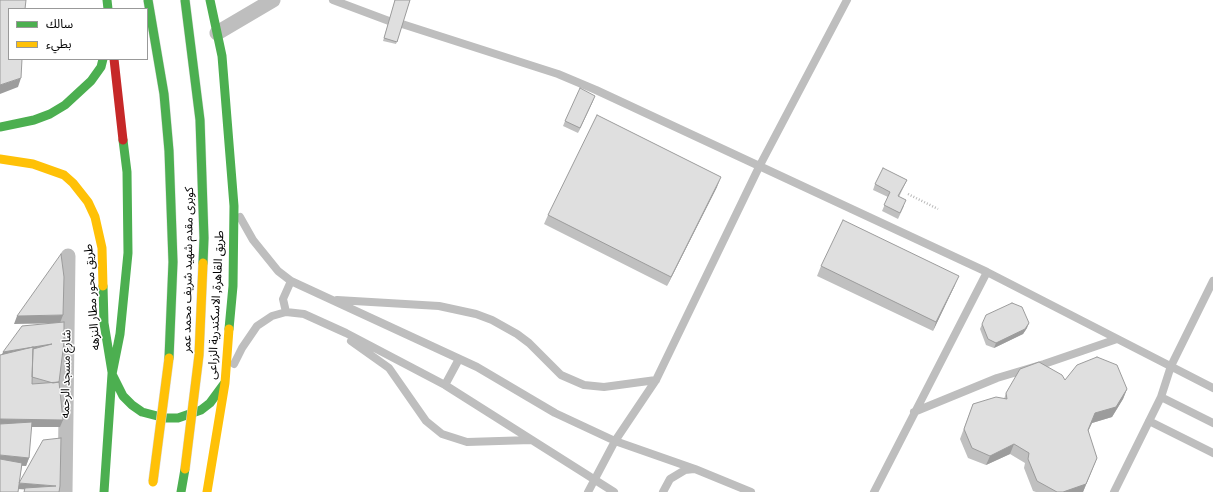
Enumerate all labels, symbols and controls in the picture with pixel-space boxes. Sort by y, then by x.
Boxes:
legend [8,8,148,60]
text: سالك [46,16,73,33]
text: بطيء [46,36,72,53]
street label: كوبرى مقدم شهيد شريف محمد عمر [180,187,198,353]
street label: طريق القاهرة, الاسكندرية الزراعى [206,230,228,380]
street label: طريق محور مطار النزهه [82,243,104,351]
street label: شارع مسجد الرحمه [59,329,75,419]

